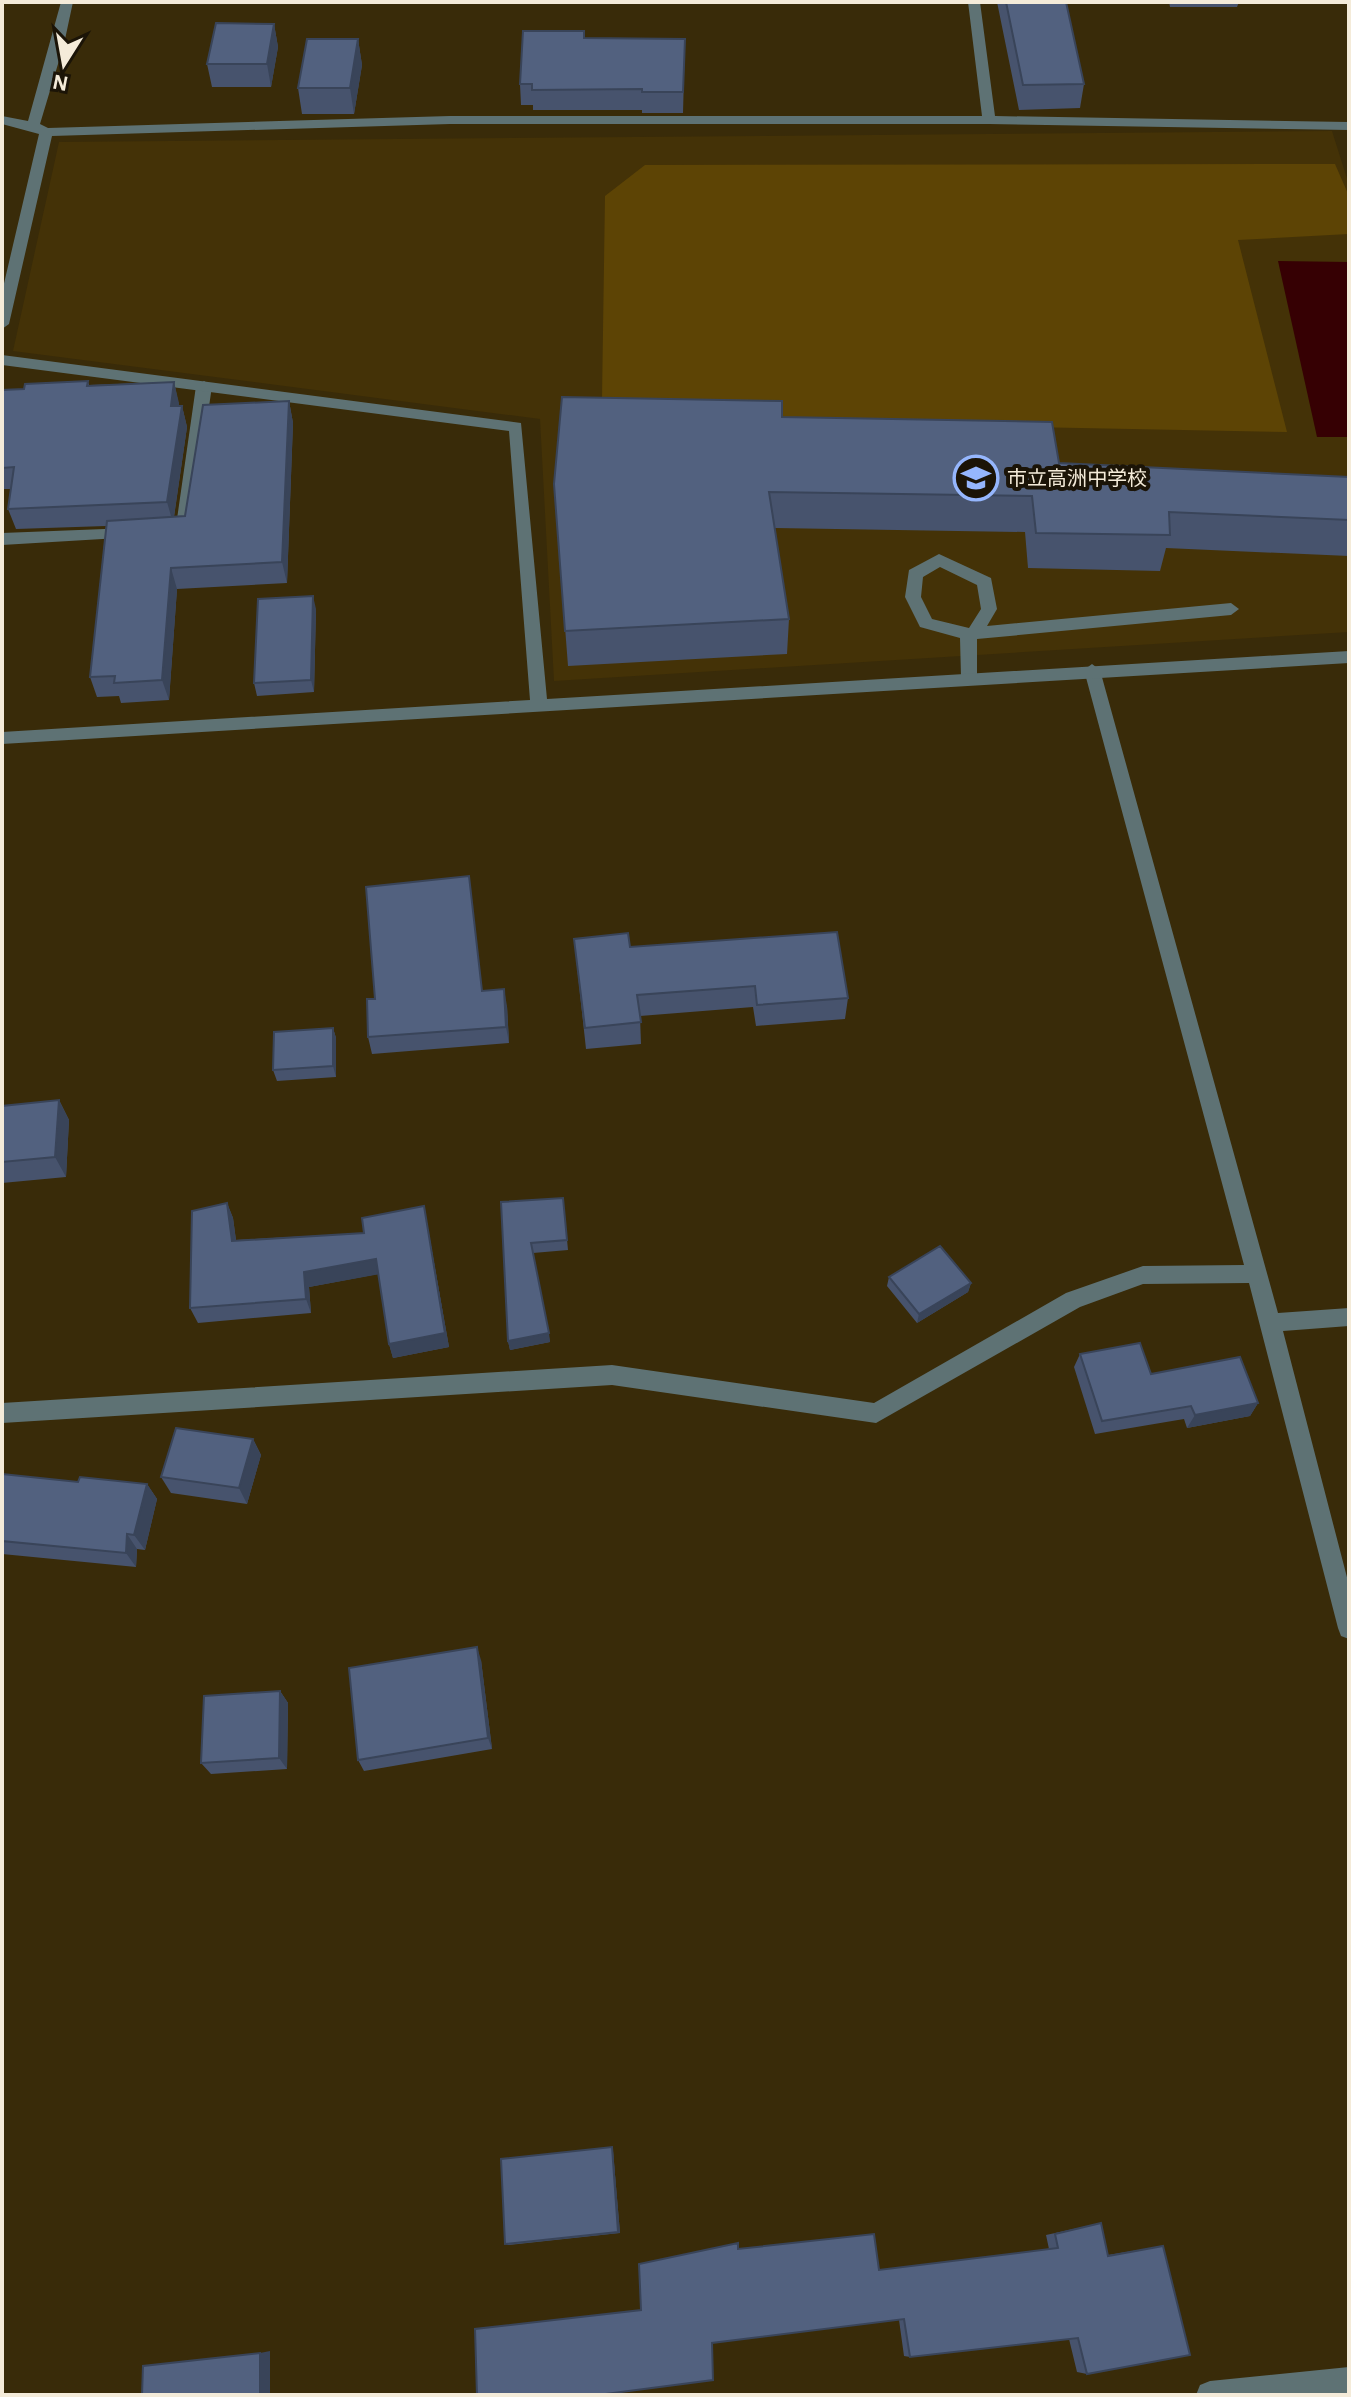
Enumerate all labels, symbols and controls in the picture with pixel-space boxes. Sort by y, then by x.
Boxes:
north arrow [24,24,104,104]
text: N [51,70,70,95]
school or university icon: 市立高洲中学校 [952,454,1000,502]
place label: 市立高洲中学校 [1007,468,1147,489]

